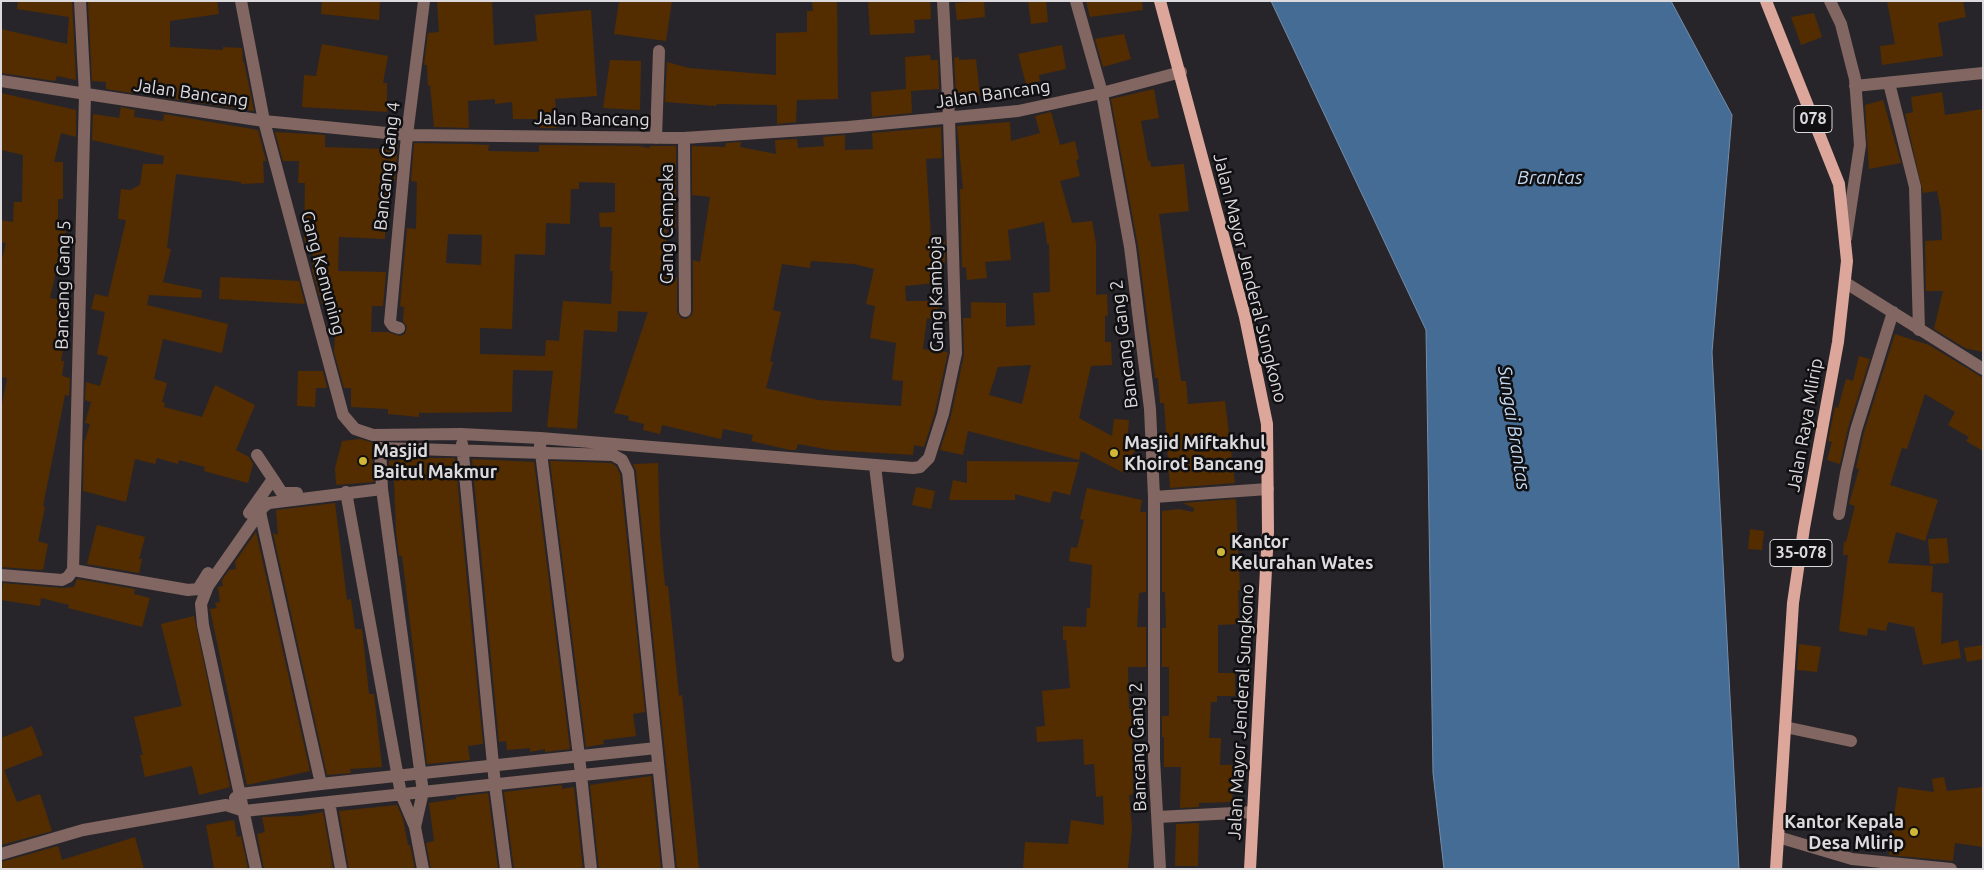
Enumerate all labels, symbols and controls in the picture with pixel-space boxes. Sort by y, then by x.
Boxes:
street label: Jalan Bancang [132,74,250,112]
street label: Jalan Bancang [934,75,1052,113]
street label: Bancang Gang 4 [369,101,405,231]
road number: 078 [1794,106,1832,132]
street label: Jalan Bancang [534,107,650,131]
street label: Jalan Mayor Jenderal Sungkono [1209,151,1291,405]
street label: Gang Cempaka [656,164,678,284]
water label: Brantas [1517,167,1583,189]
street label: Gang Kemuning [296,209,350,337]
street label: Bancang Gang 5 [51,220,75,350]
street label: Gang Kamboja [924,236,948,352]
street label: Bancang Gang 2 [1105,278,1143,410]
street label: Jalan Raya Mlirip [1783,356,1827,494]
water label: Sungai Brantas [1493,364,1535,492]
place label: Masjid Miftakhul Khoirot Bancang [1124,432,1266,474]
place label: Masjid Baitul Makmur [373,440,497,482]
marker: Masjid Miftakhul Khoirot Bancang [1108,447,1120,459]
marker: Masjid Baitul Makmur [357,455,369,467]
place label: Kantor Kelurahan Wates [1231,531,1373,574]
road number: 35-078 [1770,540,1832,566]
marker: Kantor Kelurahan Wates [1215,546,1227,558]
street label: Jalan Mayor Jenderal Sungkono [1224,583,1258,841]
street label: Bancang Gang 2 [1125,682,1151,812]
place label: Kantor Kepala Desa Mlirip [1784,811,1904,854]
marker: Kantor Kepala Desa Mlirip [1908,826,1920,838]

